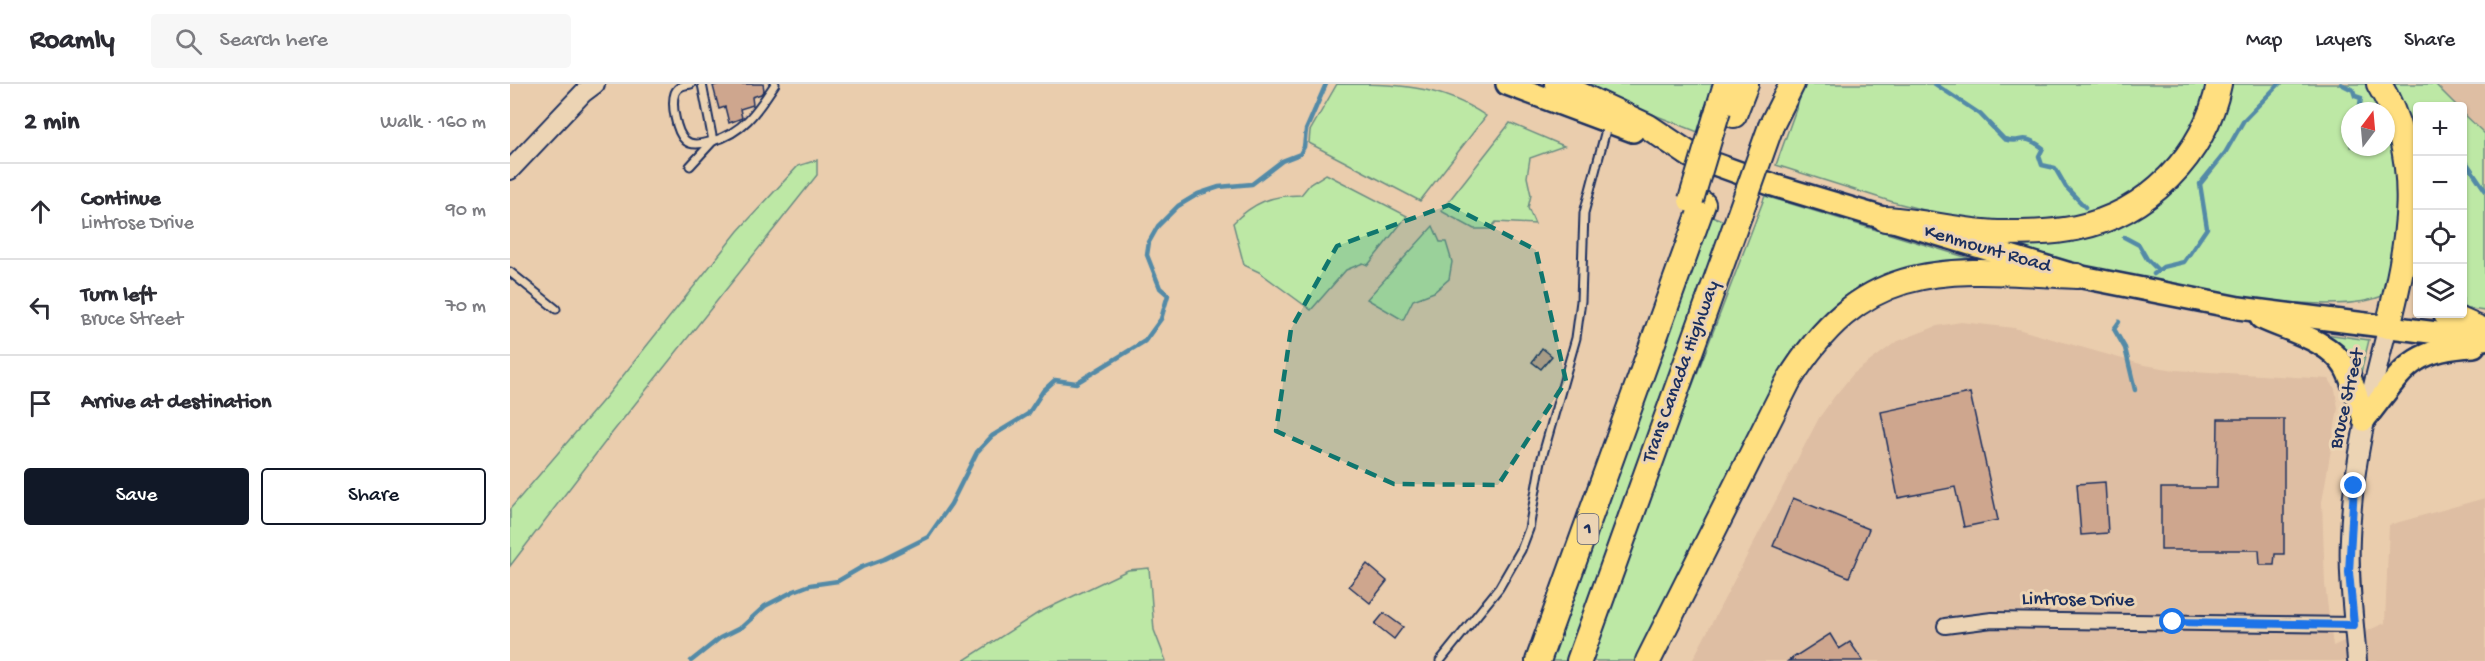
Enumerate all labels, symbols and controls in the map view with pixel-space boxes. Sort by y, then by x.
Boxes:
search box [151,14,571,68]
text: Roamly [30,25,115,58]
icon: search [172,25,205,58]
text: Search here [220,28,328,54]
text: Map [2246,29,2282,54]
text: Layers [2315,29,2371,54]
text: Share [2404,29,2455,54]
north arrow [2341,102,2395,156]
map controls [2413,102,2467,318]
button: + [2413,102,2467,156]
text: 2 min [24,108,79,139]
text: Walk · 160 m [380,112,486,135]
button: − [2413,156,2467,210]
text: Continue [81,187,161,213]
icon: ahead [24,195,57,228]
text: 90 m [446,200,486,223]
button: locate [2413,210,2467,264]
text: Lintrose Drive [81,213,194,236]
street label: Kenmount Road [1921,221,2055,280]
button: layers [2413,264,2467,318]
street label: Trans Canada Highway [1638,278,1726,467]
text: Turn left [81,283,155,309]
icon: left [24,291,57,324]
text: 70 m [445,296,486,319]
text: Bruce Street [81,309,183,332]
street label: Bruce Street [2325,345,2371,452]
icon: arrive [24,387,57,420]
text: Arrive at destination [81,390,271,416]
button: Save [24,468,249,525]
button: Share [261,468,486,525]
route end [2340,472,2366,498]
road number: 1 [1578,514,1598,544]
street label: Lintrose Drive [2021,589,2135,613]
route start [2159,608,2185,634]

